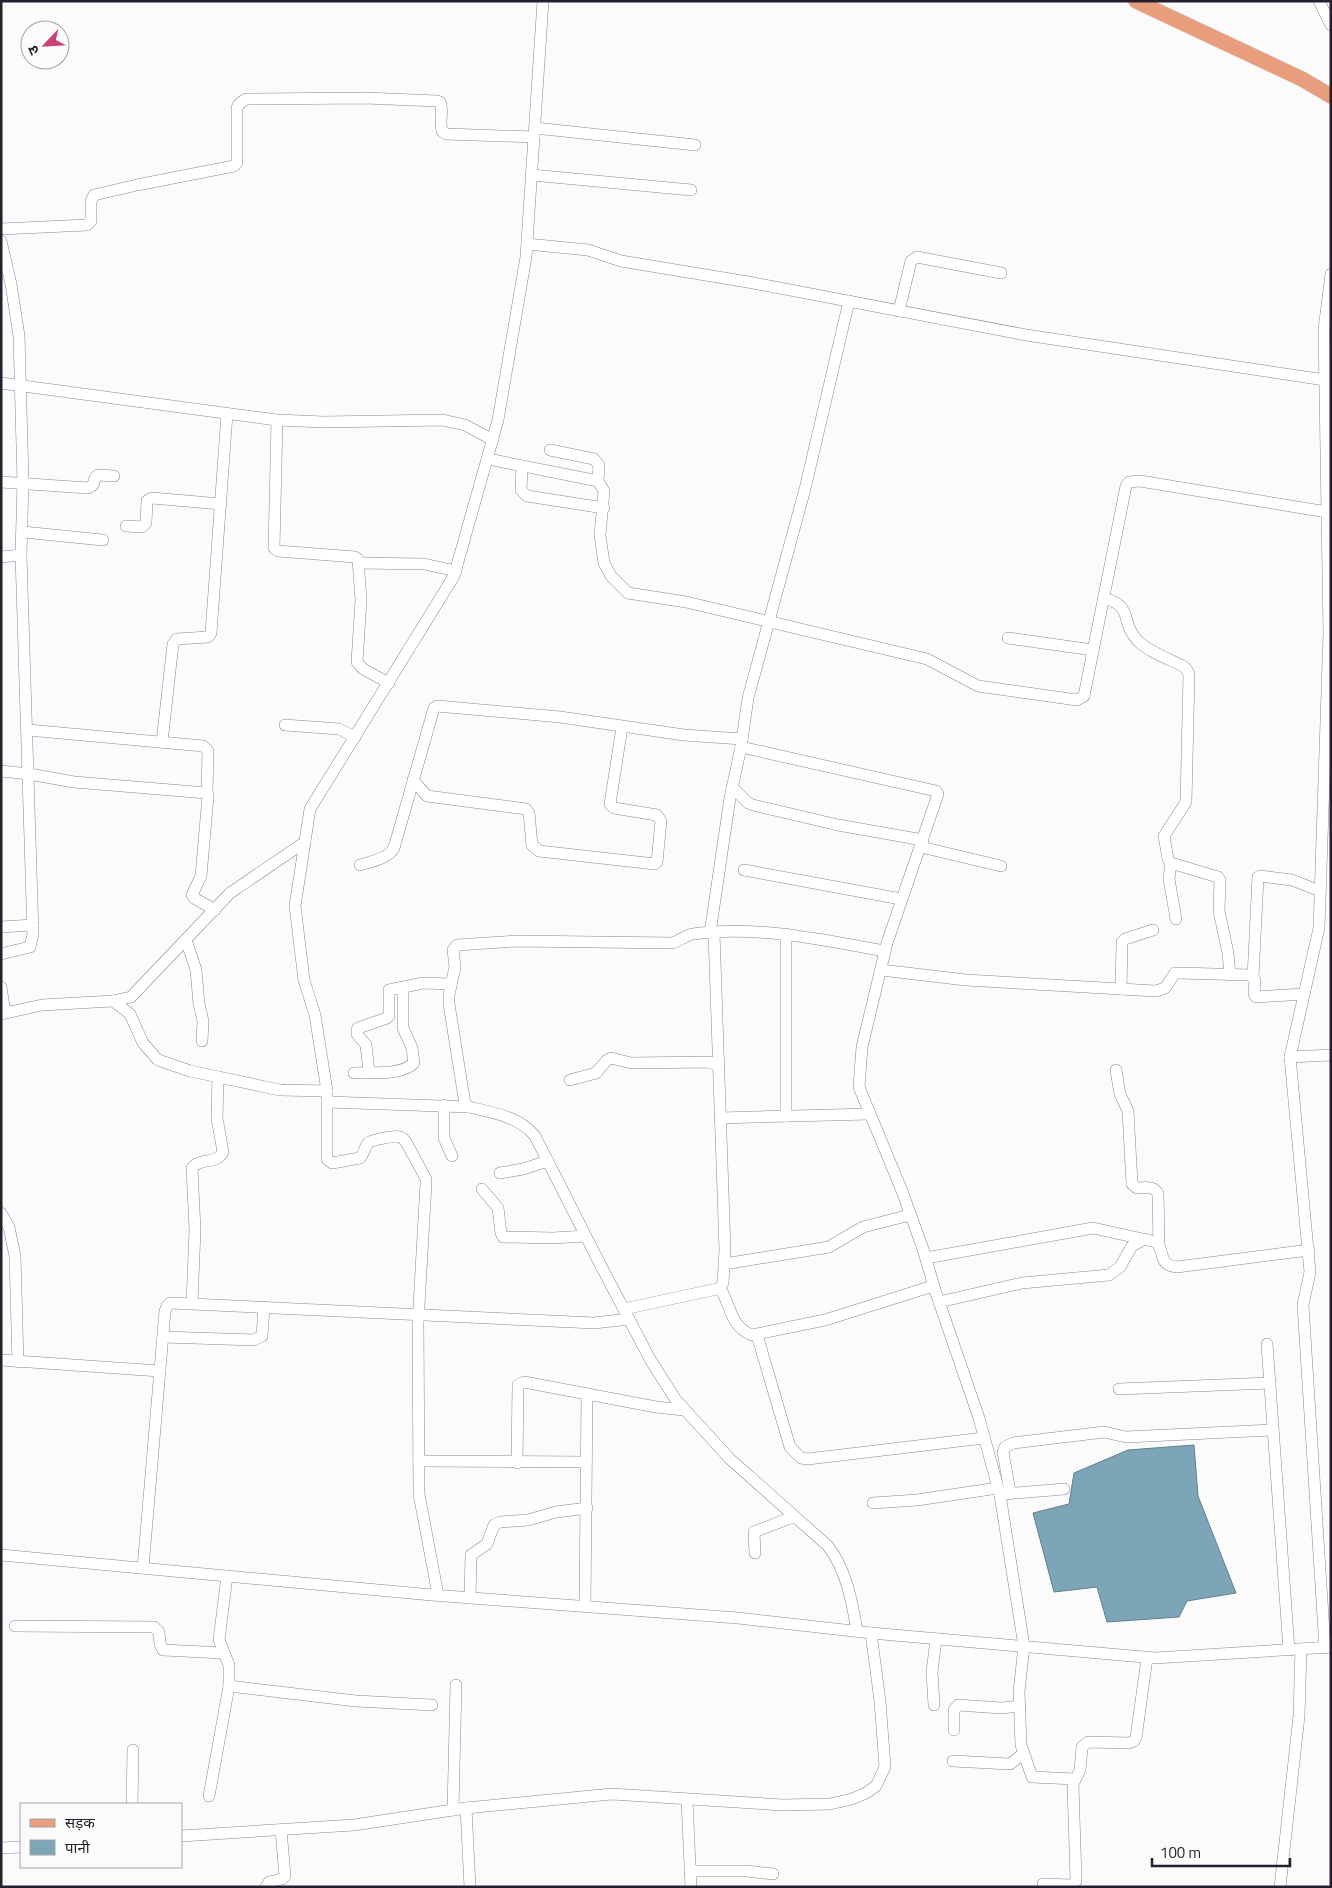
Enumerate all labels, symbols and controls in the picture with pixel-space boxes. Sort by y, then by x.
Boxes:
north arrow [20,20,70,70]
text: उ [21,42,44,59]
legend [20,1803,182,1868]
text: सड़क [65,1811,95,1834]
text: पानी [65,1836,91,1859]
scale bar [1152,1836,1290,1868]
text: 100 m [1160,1841,1201,1864]

